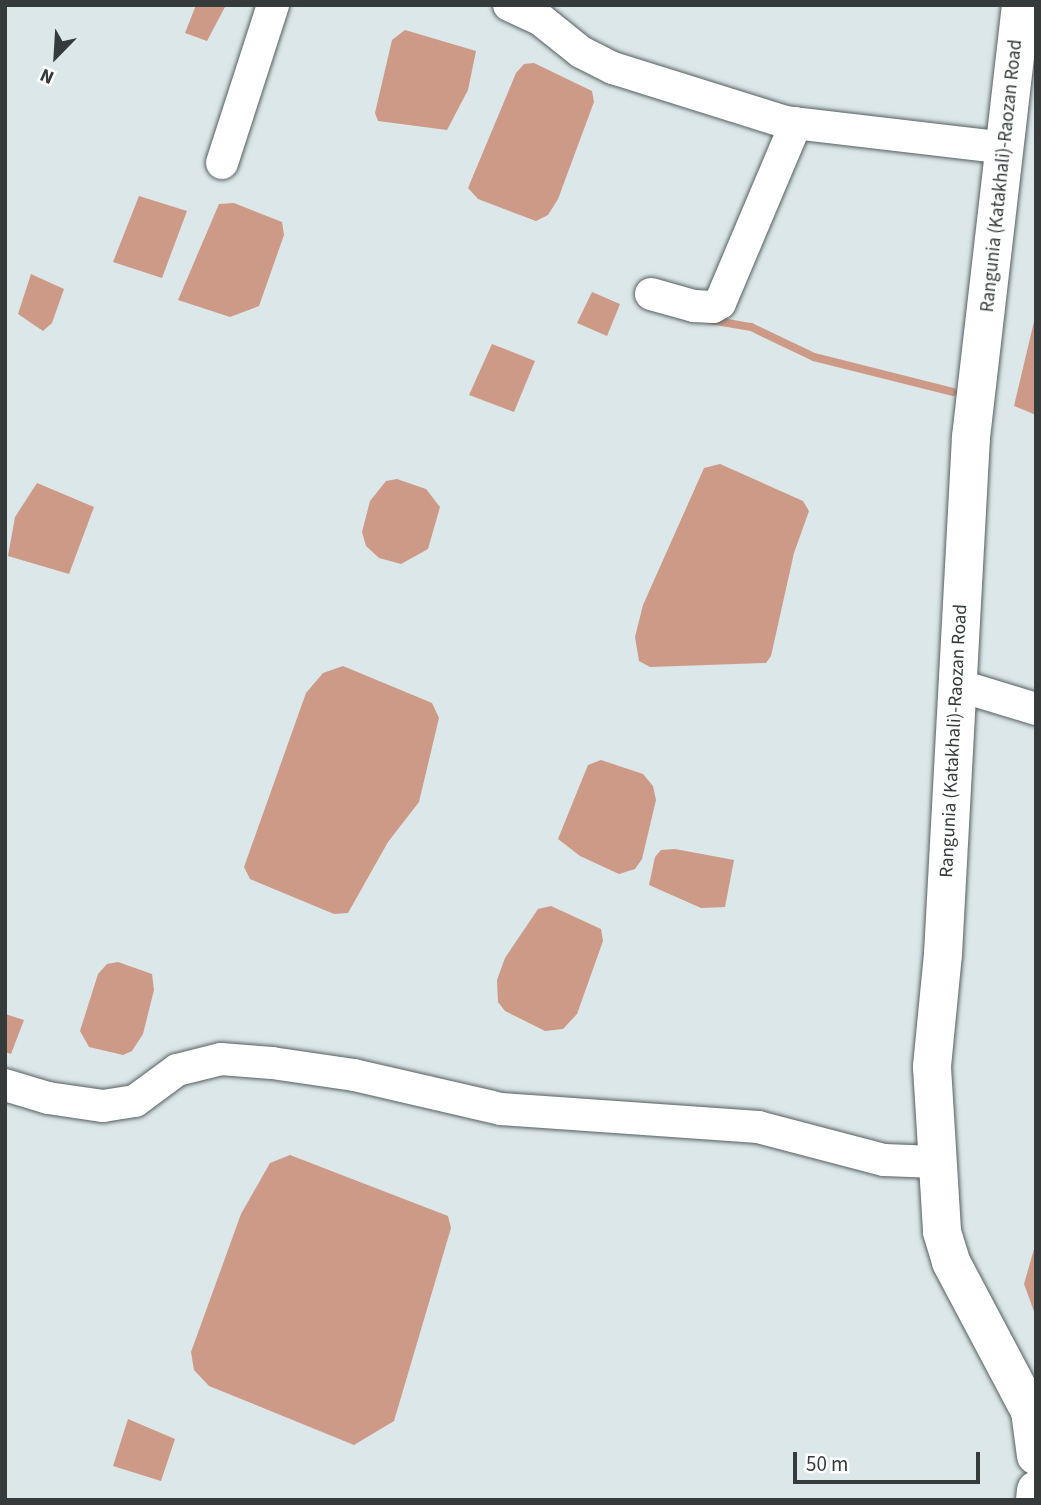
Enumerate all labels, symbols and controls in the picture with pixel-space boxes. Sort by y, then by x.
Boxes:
north arrow [21,21,91,91]
street label: Rangunia (Katakhali)-Raozan Road [976,39,1028,313]
text: N [36,61,59,91]
street label: Rangunia (Katakhali)-Raozan Road [935,604,973,878]
scale bar [796,1438,983,1482]
text: 50 m [806,1449,848,1479]

